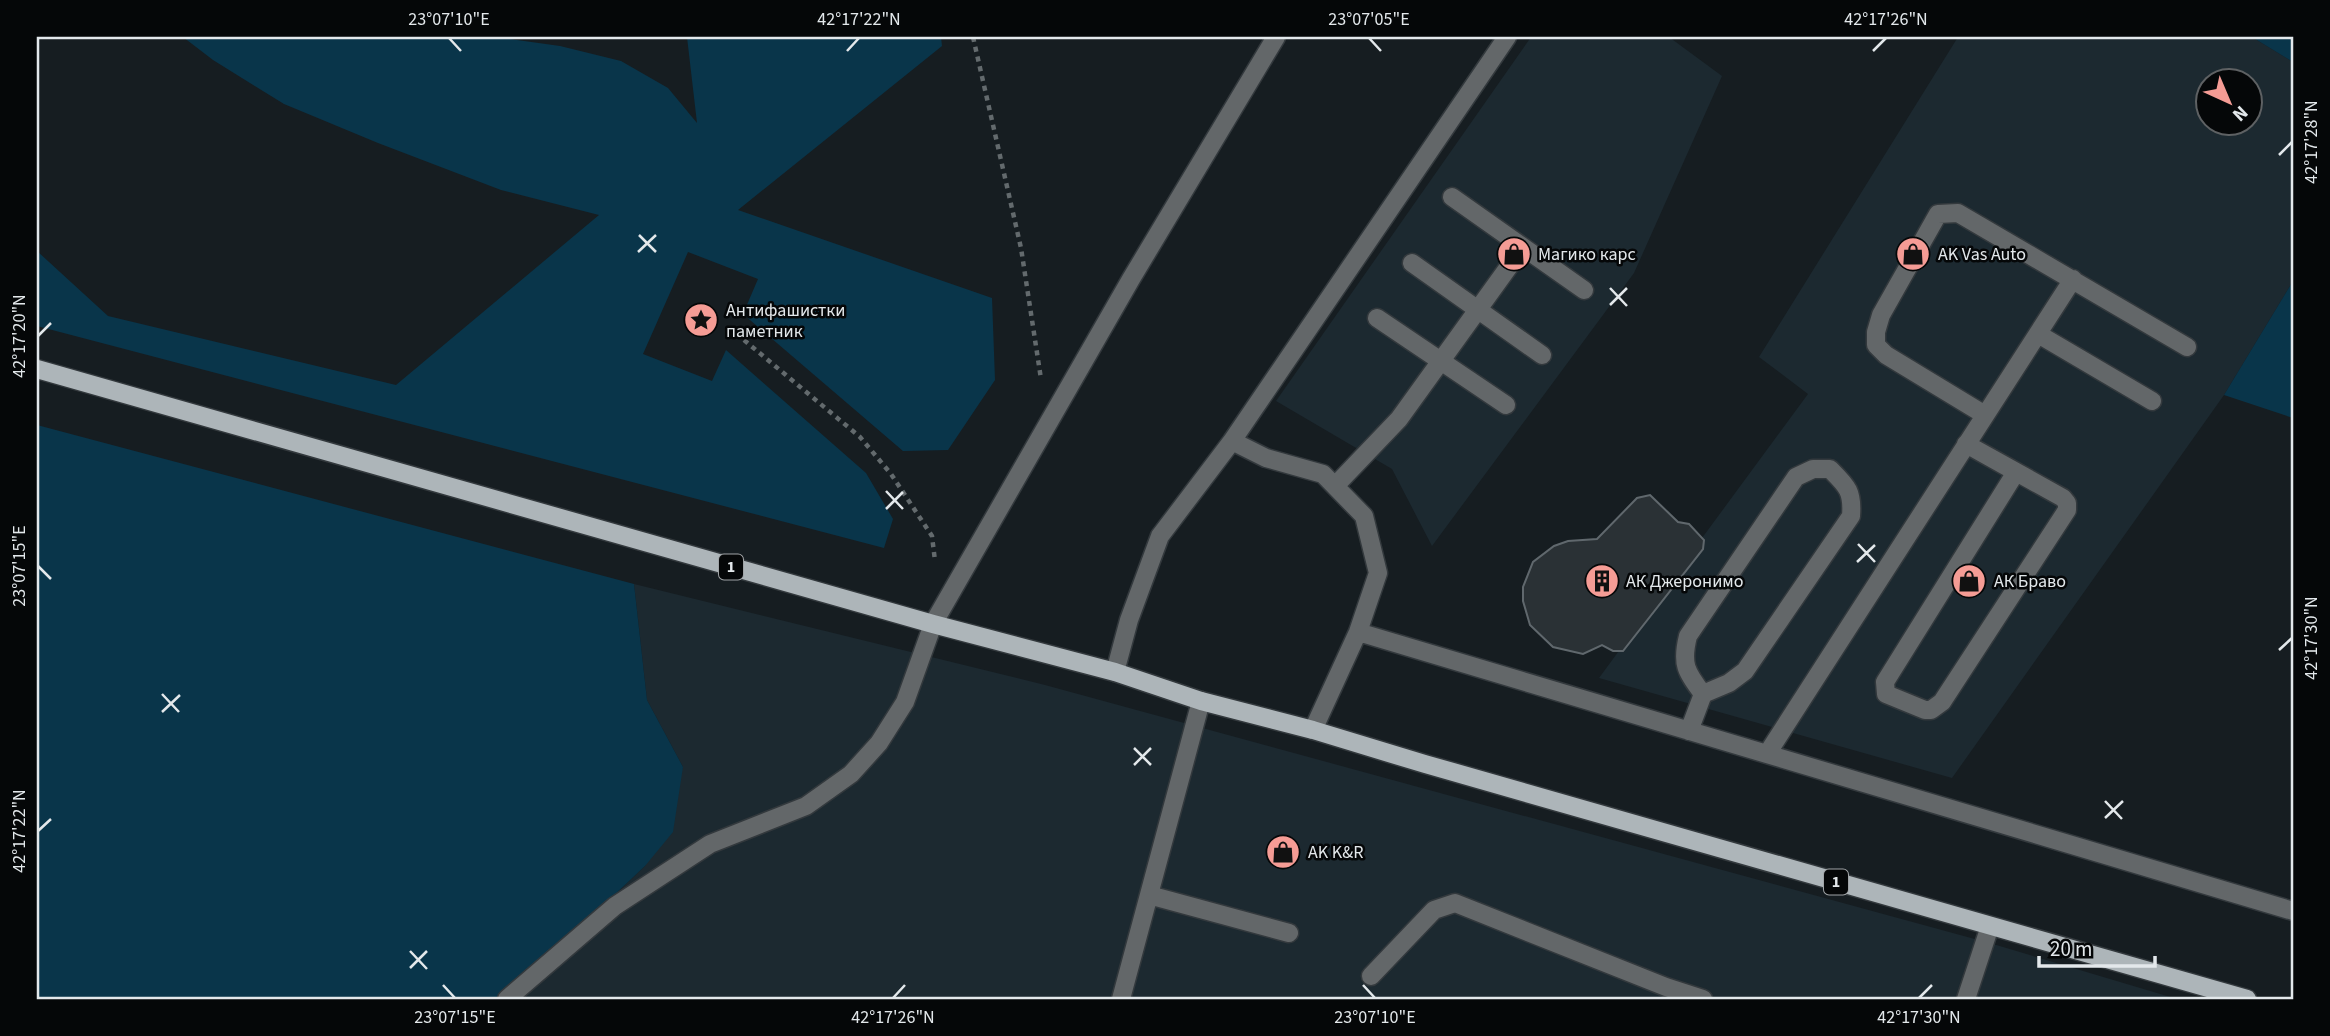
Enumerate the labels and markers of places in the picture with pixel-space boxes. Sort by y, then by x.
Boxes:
shop icon: Магико карс [1495,235,1533,273]
shop icon: AK Vas Auto [1894,235,1932,273]
place label: Магико карс [1538,242,1636,267]
place label: AK Vas Auto [1938,242,2026,267]
place label: Антифашистки паметник [726,298,845,344]
place icon: Антифашистки паметник [682,301,720,339]
building icon: АК Джеронимо [1583,562,1621,600]
shop icon: АК Браво [1950,562,1988,600]
place label: АК Джеронимо [1626,569,1743,594]
place label: АК Браво [1994,569,2066,594]
shop icon: AK K&R [1264,833,1302,871]
place label: AK K&R [1308,840,1363,865]

